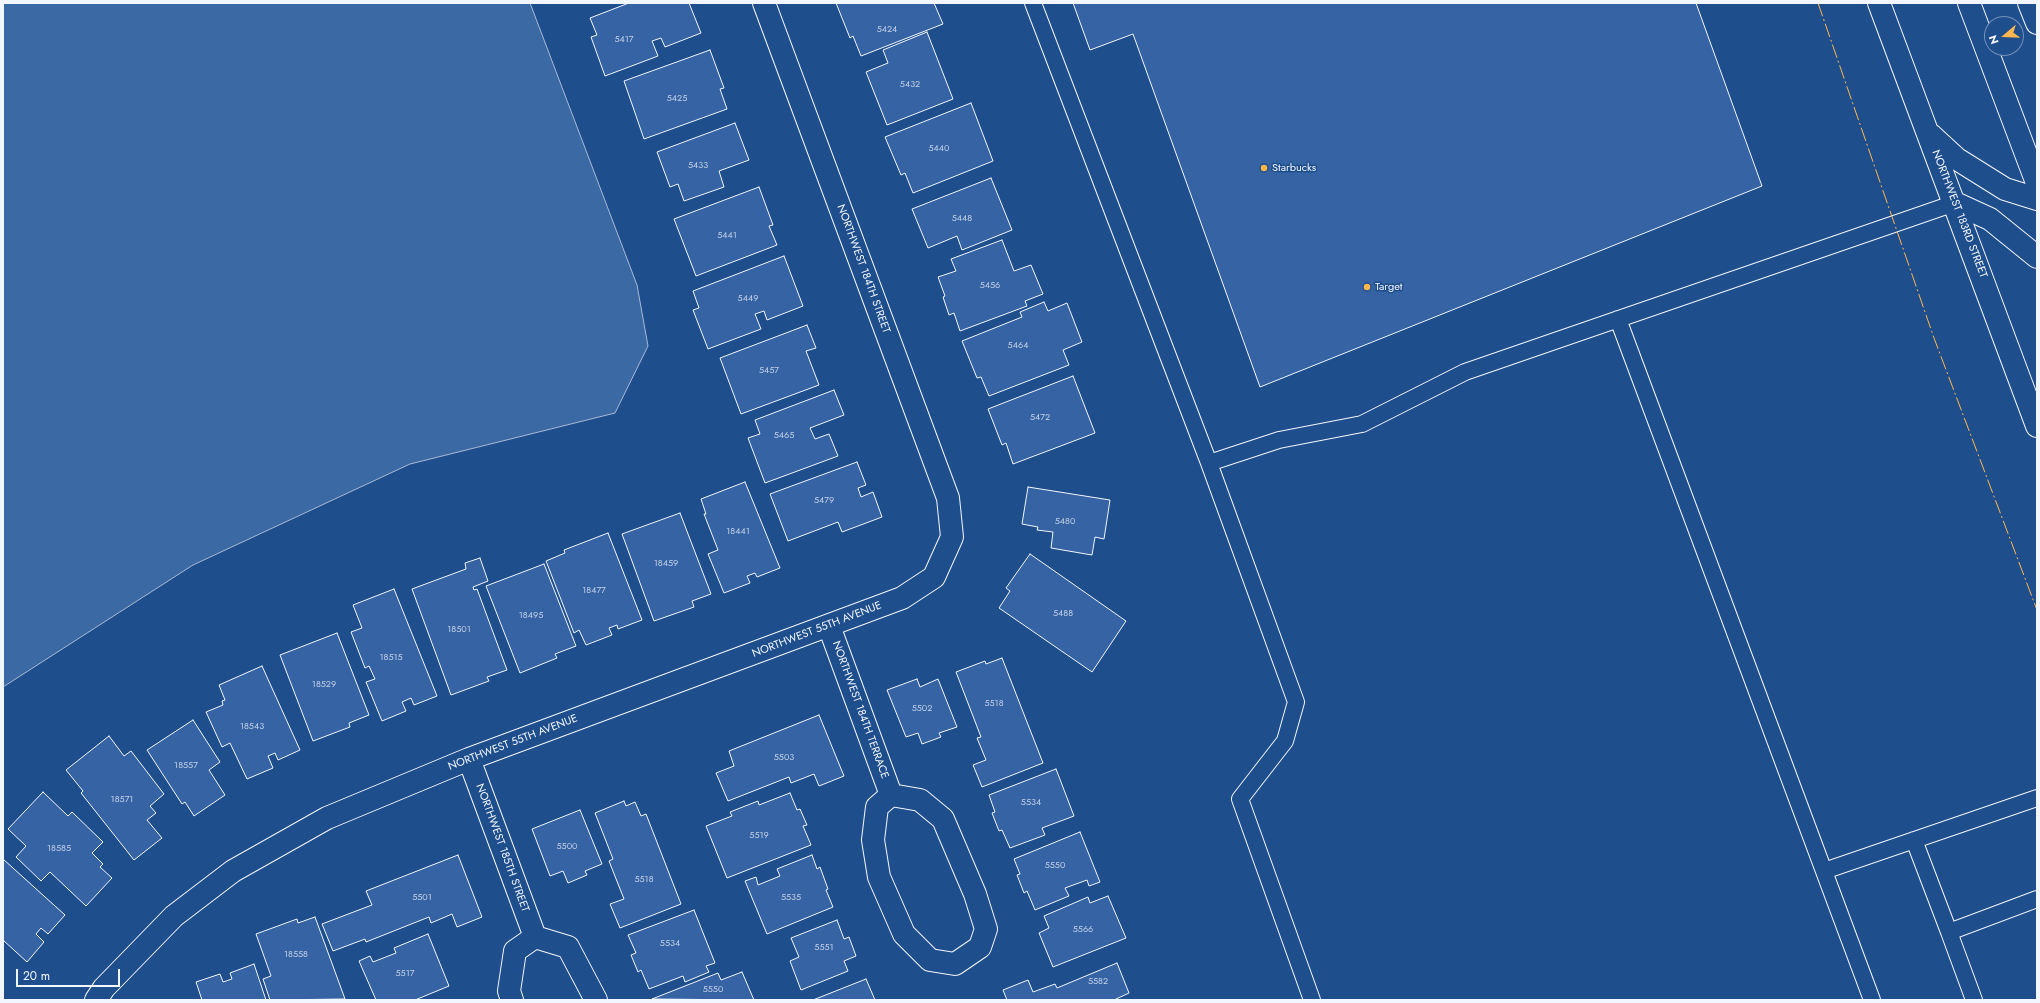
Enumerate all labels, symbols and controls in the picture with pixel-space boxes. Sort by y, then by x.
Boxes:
north arrow [1984,16,2024,56]
house number: 5424 [877,25,897,35]
text: N [1985,33,2003,46]
house number: 5417 [614,35,634,45]
house number: 5432 [900,80,920,90]
house number: 5425 [667,94,687,104]
house number: 5440 [929,144,949,154]
street label: NORTHWEST 183RD STREET [1928,148,1990,280]
house number: 5433 [688,161,708,171]
place label: Starbucks [1272,161,1316,175]
marker: Starbucks [1259,163,1269,173]
street label: NORTHWEST 184TH STREET [834,203,892,335]
house number: 5448 [952,214,972,224]
house number: 5441 [717,231,737,241]
place label: Target [1375,280,1402,294]
house number: 5456 [980,281,1000,291]
marker: Target [1362,282,1372,292]
house number: 5449 [738,294,758,304]
house number: 5464 [1008,341,1028,351]
house number: 5457 [759,366,779,376]
house number: 5472 [1030,413,1050,423]
house number: 5465 [774,431,794,441]
house number: 5479 [814,496,834,506]
house number: 5480 [1055,517,1075,527]
house number: 18441 [726,527,750,537]
house number: 18459 [654,559,678,569]
house number: 18477 [582,586,606,596]
street label: NORTHWEST 55TH AVENUE [751,599,883,661]
house number: 5488 [1053,609,1073,619]
house number: 18495 [519,611,543,621]
house number: 18501 [447,625,471,635]
street label: NORTHWEST 184TH TERRACE [829,639,891,781]
house number: 18515 [379,653,403,663]
house number: 18529 [312,680,336,690]
house number: 5518 [984,699,1004,709]
house number: 5502 [912,704,932,714]
street label: NORTHWEST 55TH AVENUE [447,712,579,774]
house number: 18543 [240,722,264,732]
house number: 5503 [774,753,794,763]
house number: 18557 [174,761,198,771]
street label: NORTHWEST 185TH STREET [473,782,531,914]
house number: 18571 [111,795,133,805]
house number: 5534 [1021,798,1041,808]
house number: 5519 [749,831,769,841]
house number: 5500 [557,842,577,852]
house number: 18585 [47,844,71,854]
house number: 5550 [1045,861,1065,871]
house number: 5518 [634,875,654,885]
house number: 5501 [412,893,432,903]
house number: 5535 [781,893,801,903]
house number: 5566 [1073,925,1093,935]
house number: 5534 [660,939,680,949]
house number: 5551 [814,943,834,953]
house number: 18558 [284,950,308,960]
scale bar [18,961,122,987]
text: 20 m [23,967,50,985]
house number: 5517 [396,969,414,979]
house number: 5582 [1088,977,1108,987]
house number: 5550 [703,985,723,995]

